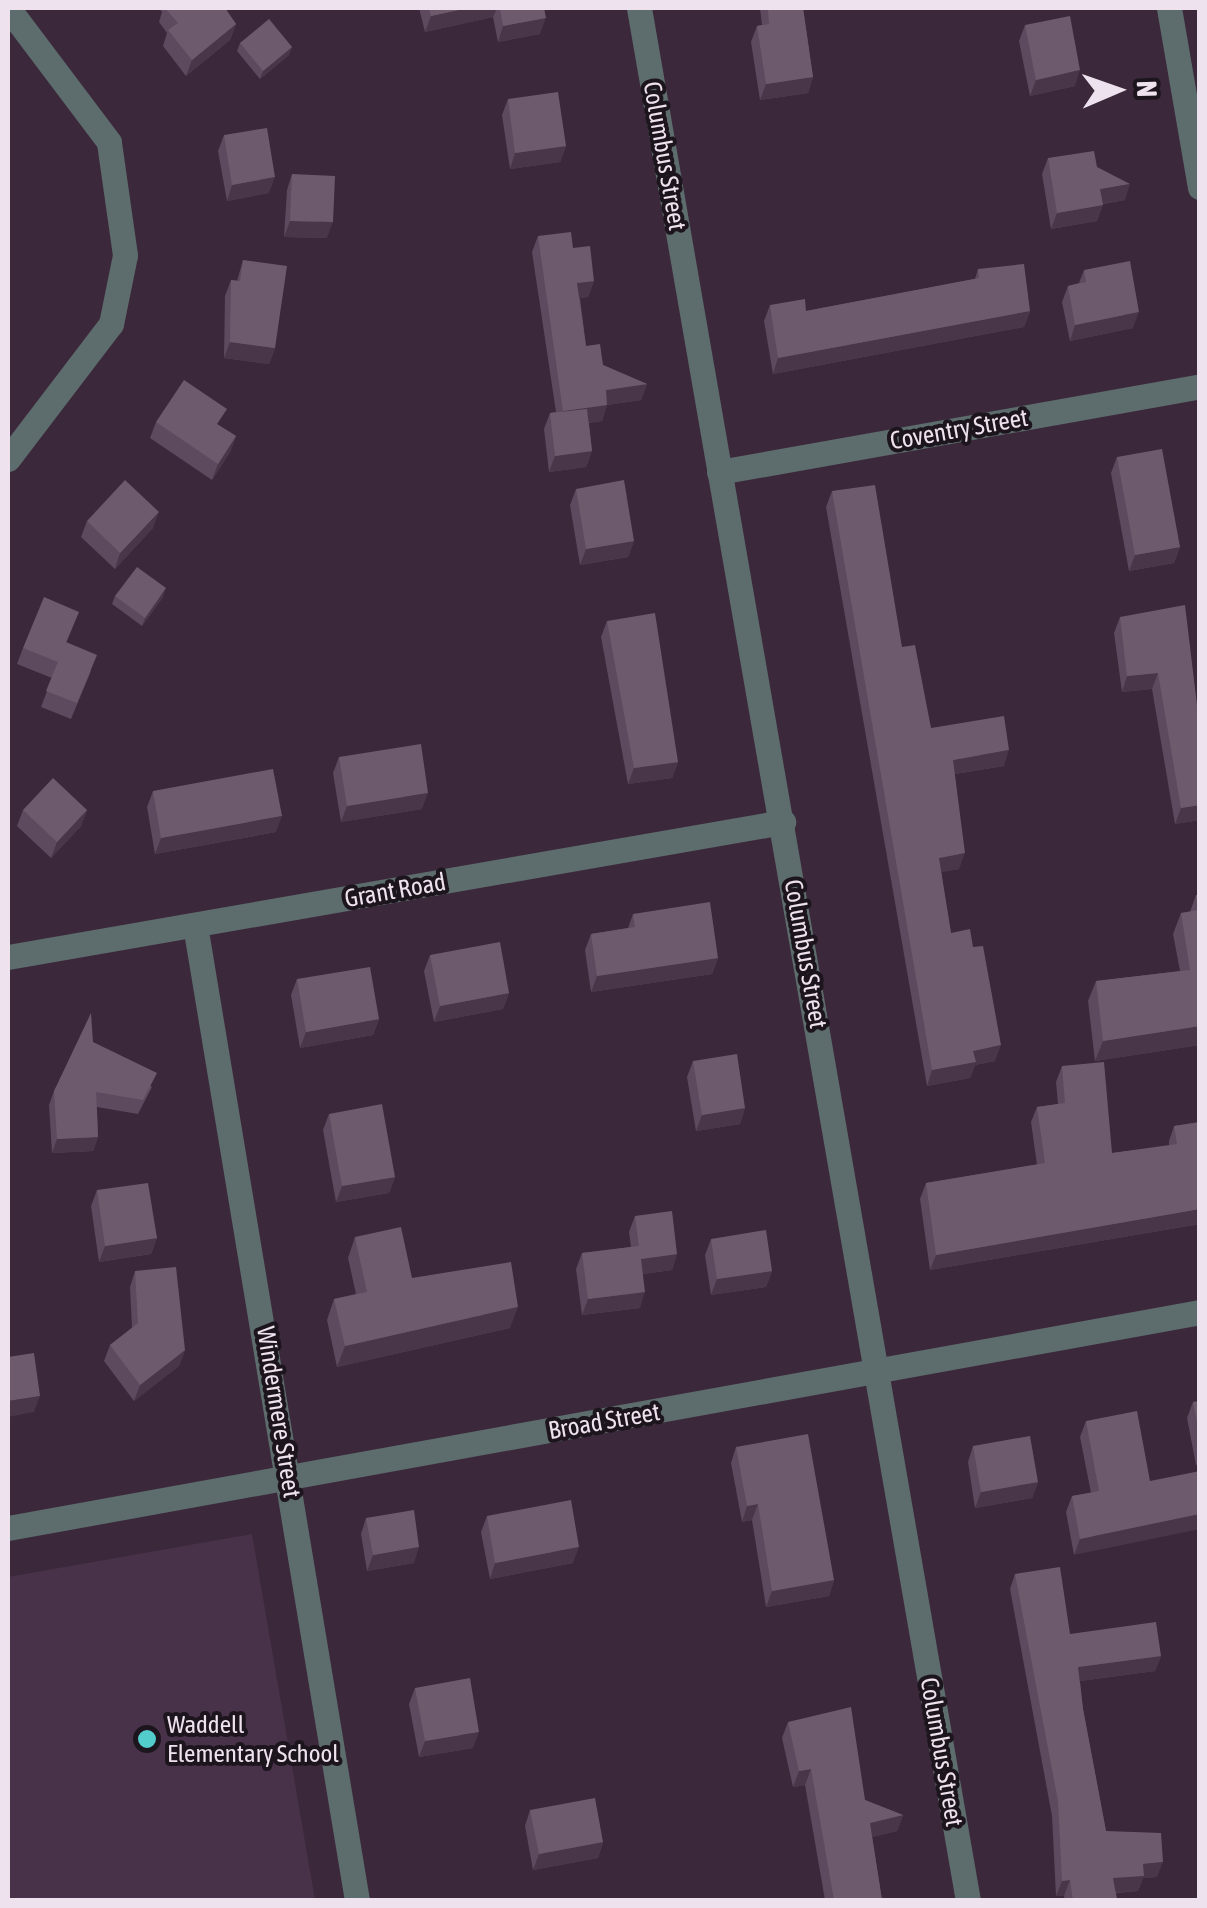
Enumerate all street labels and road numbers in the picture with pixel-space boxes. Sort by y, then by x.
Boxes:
street label: Columbus Street [637,79,693,233]
street label: Coventry Street [888,402,1030,456]
street label: Grant Road [342,866,448,914]
street label: Columbus Street [778,877,834,1031]
street label: Windermere Street [251,1324,307,1500]
street label: Broad Street [546,1396,662,1446]
street label: Columbus Street [914,1675,970,1829]

